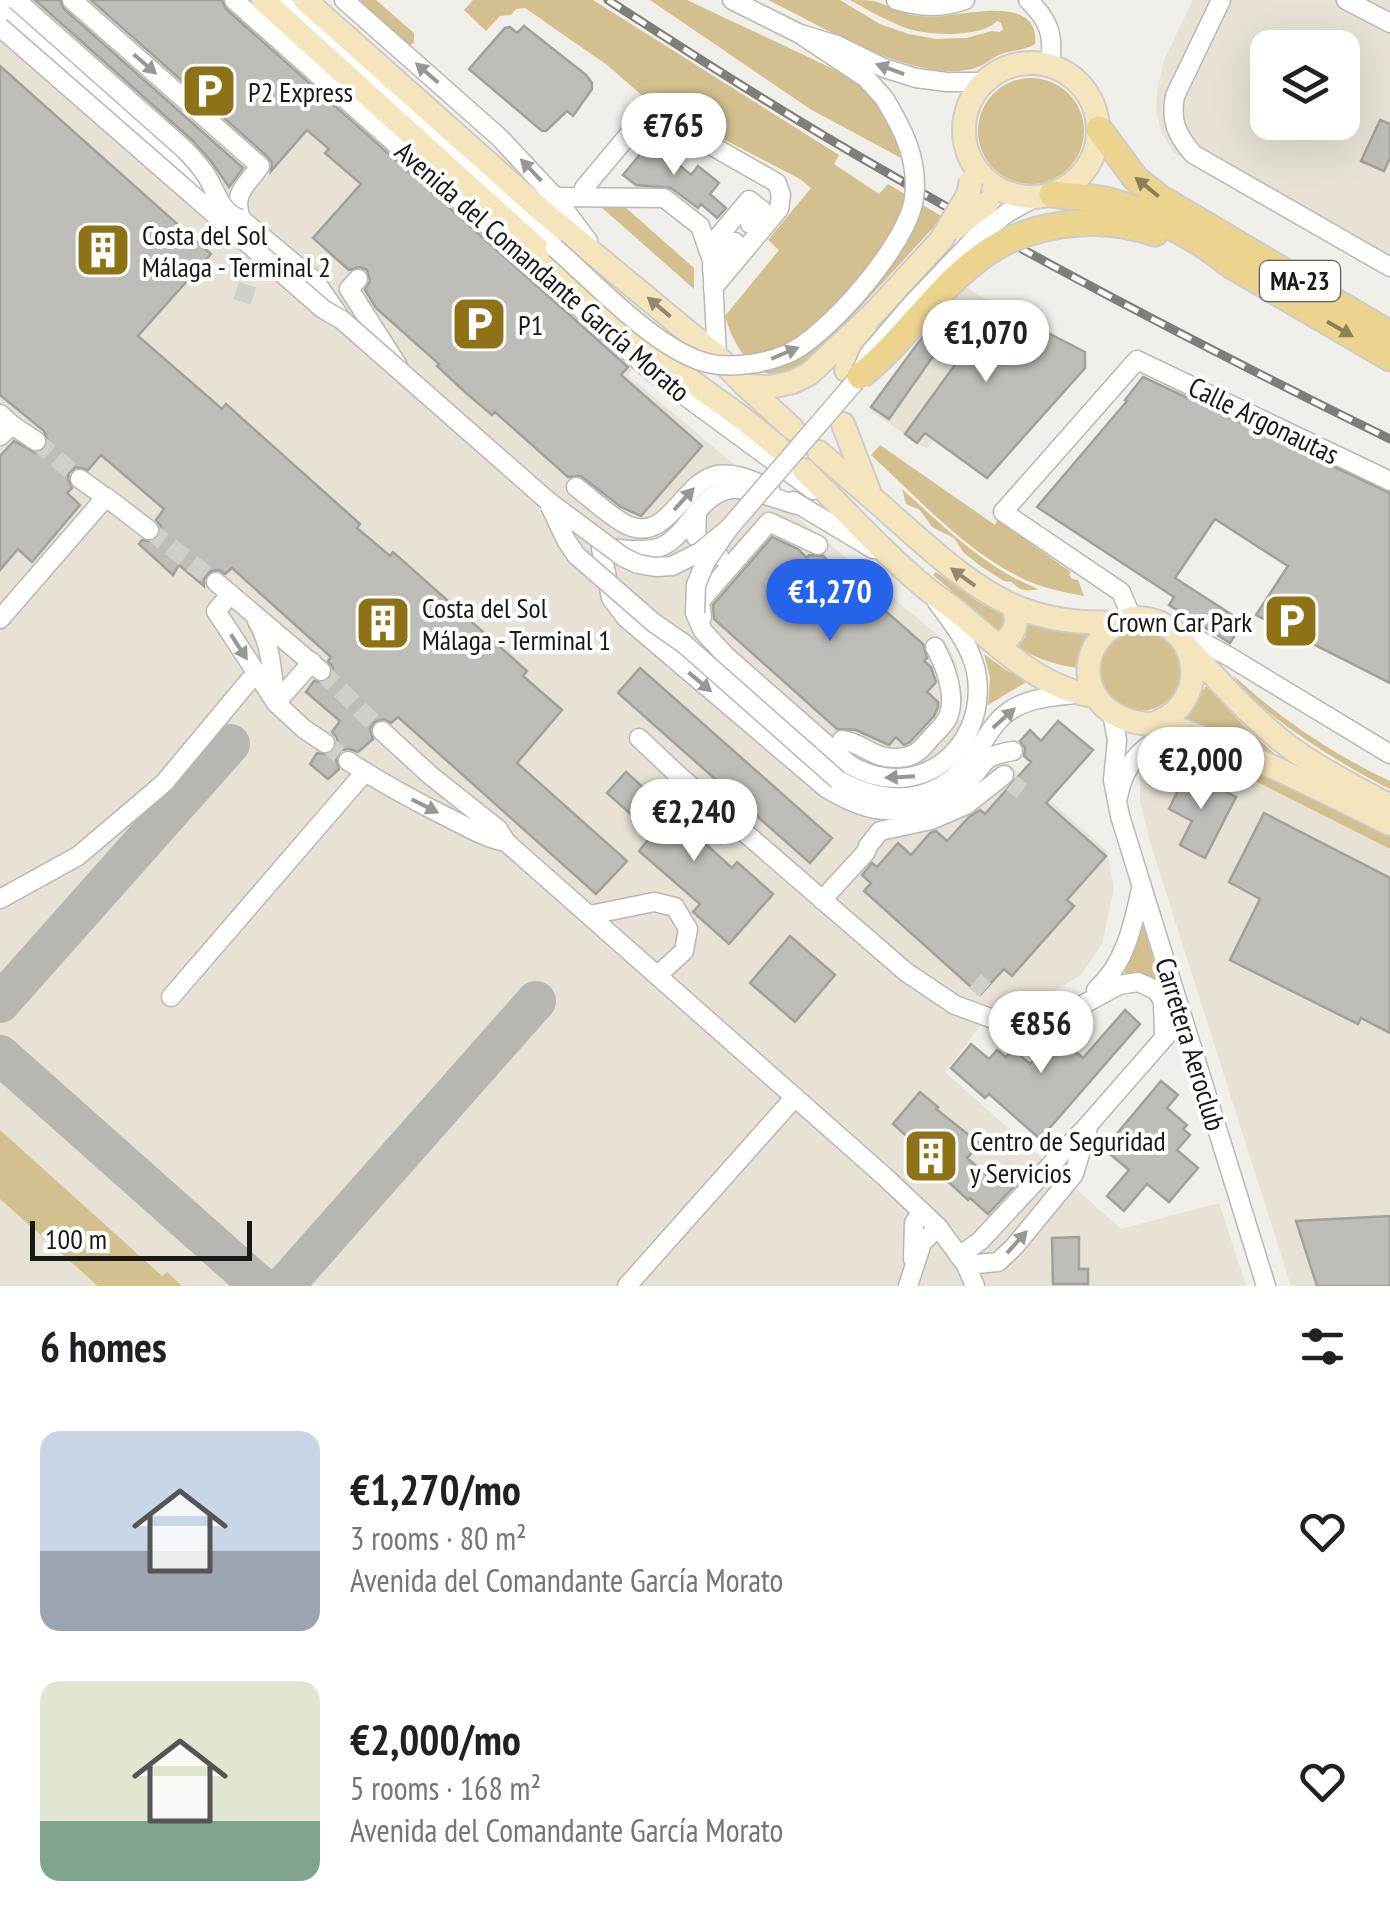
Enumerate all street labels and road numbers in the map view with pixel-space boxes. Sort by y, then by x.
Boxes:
street label: Avenida del Comandante García Morato [388,133,698,409]
road number: MA-23 [1260,261,1340,301]
street label: Calle Argonautas [1183,368,1345,472]
street label: Carretera Aeroclub [1147,953,1235,1135]

